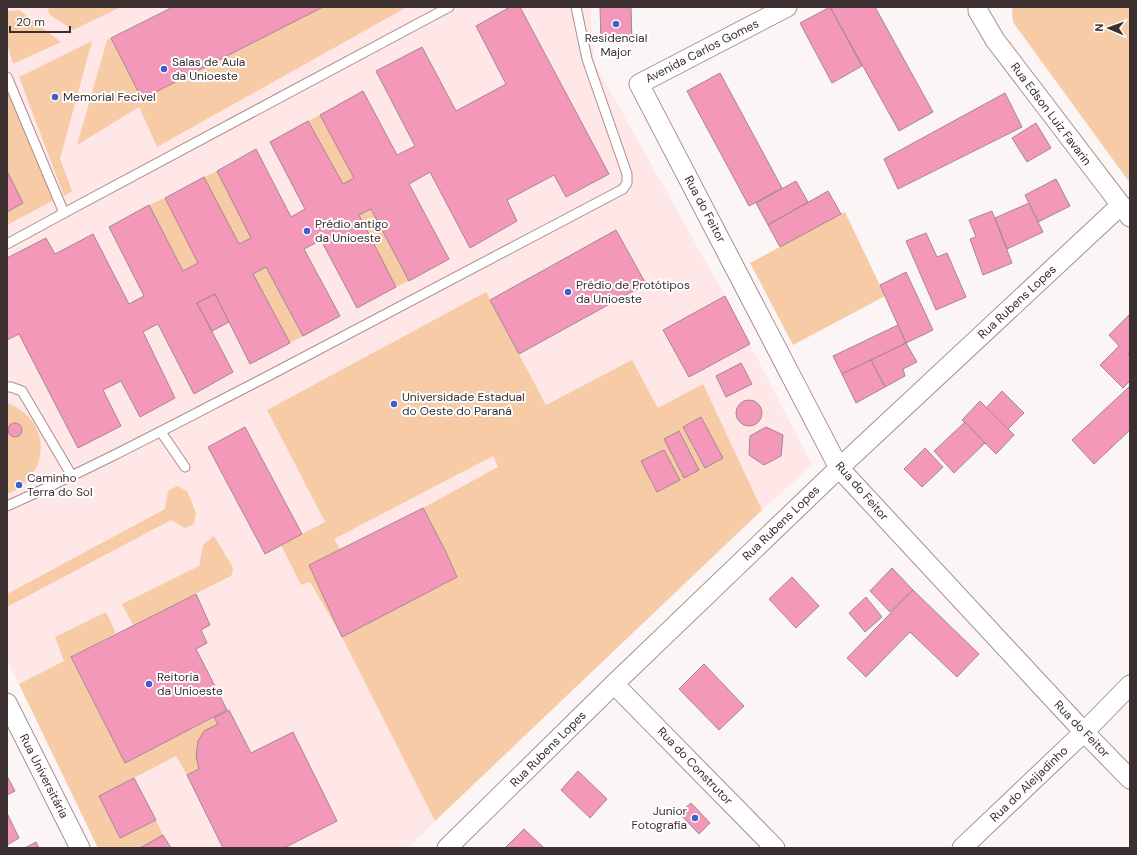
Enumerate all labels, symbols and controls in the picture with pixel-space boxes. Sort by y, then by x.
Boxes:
scale bar [10,8,70,34]
north arrow [1089,8,1129,48]
text: 20 m [16,14,45,30]
street label: Avenida Carlos Gomes [642,15,762,87]
marker: Residencial Major [611,19,621,29]
text: N [1092,23,1106,32]
place label: Residencial Major [585,30,647,60]
place label: Salas de Aula da Unioeste [172,54,245,84]
street label: Rua Edson Luiz Favarin [1007,59,1095,169]
marker: Salas de Aula da Unioeste [159,64,169,74]
place label: Memorial Fecivel [63,89,156,105]
marker: Memorial Fecivel [50,92,60,102]
street label: Rua do Feitor [681,173,730,246]
place label: Prédio antigo da Unioeste [315,216,388,246]
marker: Prédio antigo da Unioeste [302,226,312,236]
street label: Rua Rubens Lopes [974,261,1060,343]
place label: Prédio de Protótipos da Unioeste [576,277,690,307]
marker: Prédio de Protótipos da Unioeste [563,287,573,297]
place label: Universidade Estadual do Oeste do Paraná [402,389,525,419]
marker: Universidade Estadual do Oeste do Paraná [389,399,399,409]
street label: Rua do Feitor [832,458,893,524]
place label: Caminho Terra do Sol [27,470,93,500]
marker: Caminho Terra do Sol [14,480,24,490]
street label: Rua Rubens Lopes [739,482,823,564]
place label: Reitoria da Unioeste [157,669,223,699]
marker: Reitoria da Unioeste [144,679,154,689]
street label: Rua do Feitor [1051,697,1114,761]
street label: Rua Rubens Lopes [506,707,590,791]
street label: Rua do Construtor [654,724,737,809]
street label: Rua Universitária [16,731,72,821]
street label: Rua do Aleijadinho [987,743,1071,825]
place label: Junior Fotografia [632,803,688,833]
marker: Junior Fotografia [690,813,700,823]

